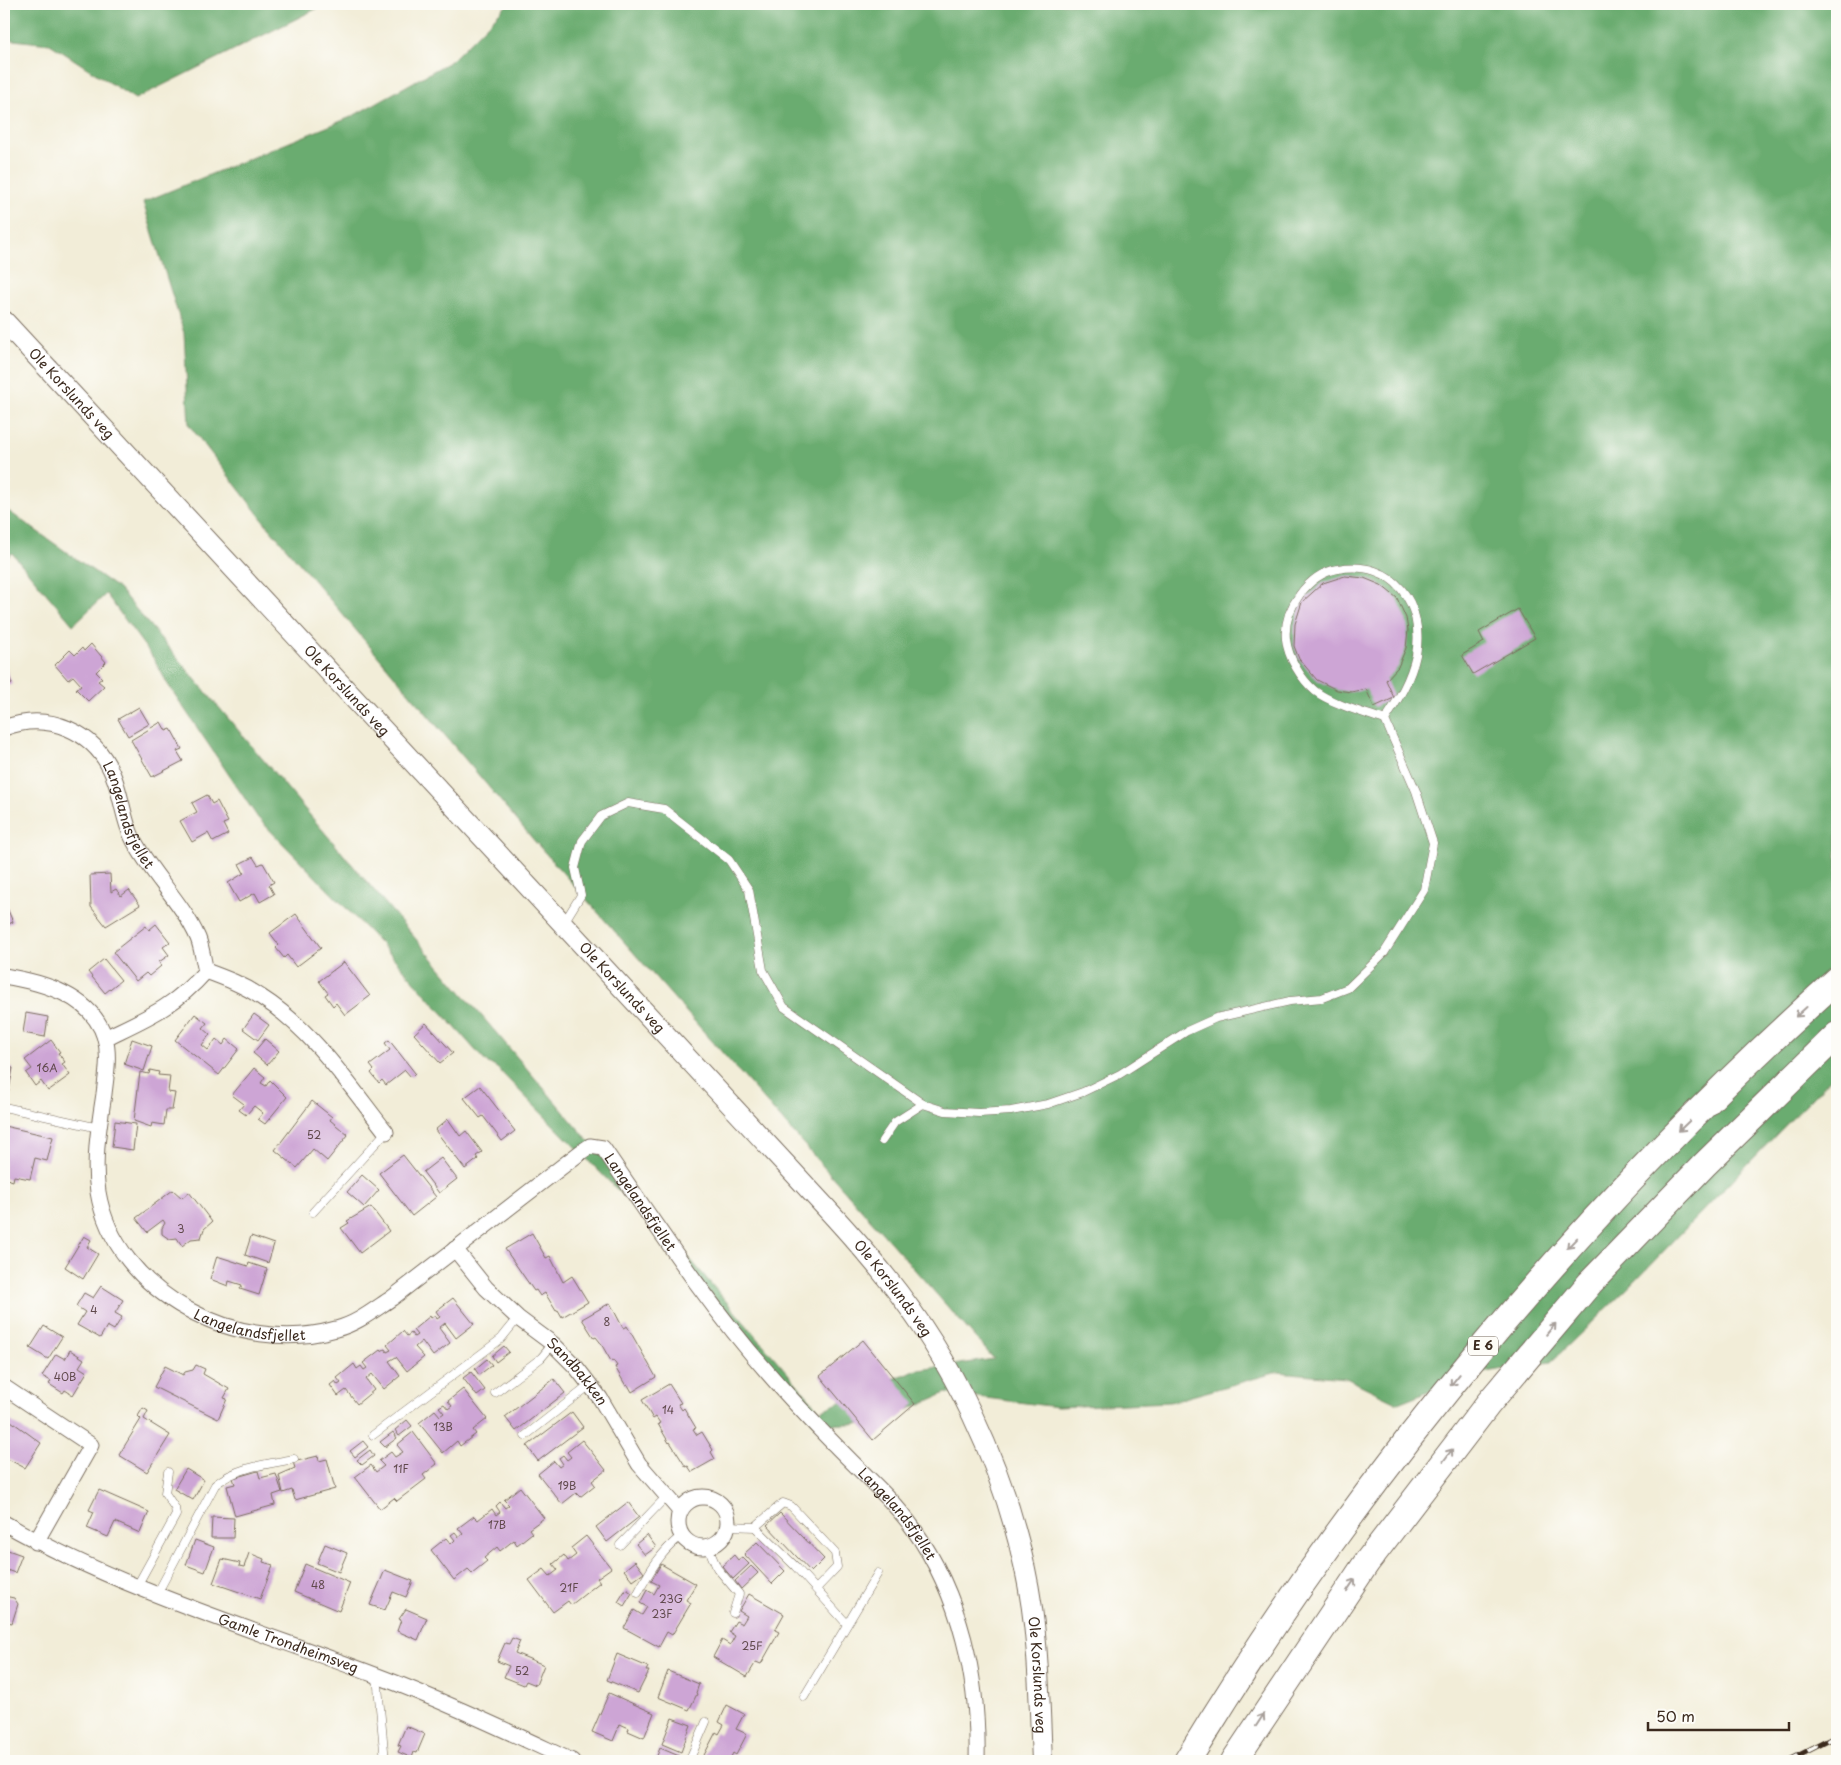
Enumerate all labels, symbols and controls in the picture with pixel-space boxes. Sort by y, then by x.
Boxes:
street label: Ole Korslunds veg [24,343,119,444]
street label: Ole Korslunds veg [299,640,395,741]
street label: Langelandsfjellet [98,757,160,873]
street label: Ole Korslunds veg [575,937,670,1038]
one-way arrow [1794,1007,1807,1018]
house number: 16A [37,1059,57,1076]
one-way arrow [1678,1119,1690,1132]
house number: 52 [307,1126,321,1143]
street label: Langelandsfjellet [600,1149,682,1255]
house number: 3 [177,1220,185,1237]
street label: Ole Korslunds veg [849,1235,937,1341]
one-way arrow [1566,1237,1578,1249]
house number: 4 [90,1301,98,1318]
street label: Langelandsfjellet [190,1303,307,1346]
house number: 8 [604,1313,611,1330]
one-way arrow [1545,1323,1556,1336]
street label: Sandbakken [543,1332,613,1409]
road number: E 6 [1468,1336,1498,1355]
house number: 40B [54,1368,76,1385]
one-way arrow [1449,1373,1460,1386]
house number: 14 [662,1401,674,1418]
house number: 13B [433,1418,453,1435]
one-way arrow [1443,1449,1454,1462]
house number: 11F [393,1460,409,1477]
street label: Langelandsfjellet [853,1462,942,1564]
house number: 19B [558,1477,576,1494]
house number: 17B [488,1516,506,1533]
house number: 48 [311,1576,325,1593]
house number: 21F [559,1579,579,1596]
one-way arrow [1346,1579,1356,1593]
house number: 23G [659,1590,683,1607]
house number: 23F [651,1605,673,1622]
street label: Gamle Trondheimsveg [215,1608,361,1678]
street label: Ole Korslunds veg [1023,1615,1052,1734]
house number: 25F [741,1637,763,1654]
house number: 52 [515,1662,529,1679]
scale bar [1648,1700,1790,1732]
text: 50 m [1656,1704,1695,1727]
one-way arrow [1255,1713,1265,1727]

